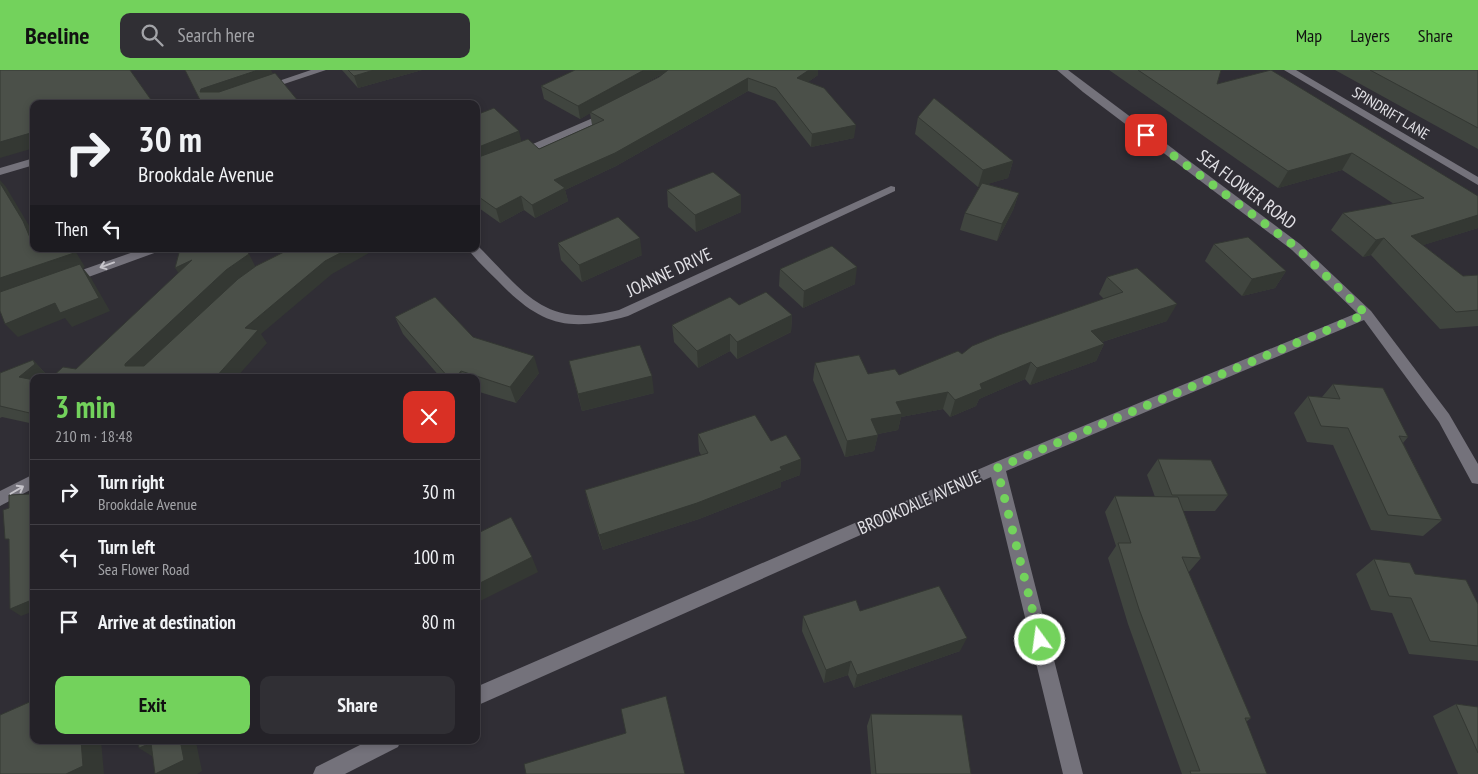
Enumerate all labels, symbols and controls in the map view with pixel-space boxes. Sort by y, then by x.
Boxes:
search box [120,13,470,58]
text: Beeline [25,20,90,51]
icon: search [138,21,166,49]
text: Search here [178,23,255,47]
text: Map [1296,24,1322,47]
text: Layers [1350,24,1390,47]
text: Share [1418,24,1453,47]
street label: SPINDRIFT LANE [1349,82,1433,144]
pin [1125,114,1167,156]
text: 30 m [138,116,202,162]
icon: right [55,120,120,185]
icon: arrive [1132,121,1160,149]
street label: SEA FLOWER ROAD [1193,144,1301,234]
text: Brookdale Avenue [138,160,274,188]
icon: left [98,215,126,243]
text: Then [55,217,88,241]
street label: JOANNE DRIVE [622,242,715,302]
one-way arrow [100,261,115,270]
text: 3 min [55,387,116,426]
button: close [403,391,455,443]
text: 210 m · 18:48 [55,426,133,446]
street label: BROOKDALE AVENUE [854,465,984,539]
text: Turn right [98,470,164,494]
icon: right [55,478,83,506]
text: 30 m [422,480,455,504]
one-way arrow [9,484,24,494]
text: Brookdale Avenue [98,494,197,514]
text: Turn left [98,535,155,559]
icon: left [55,543,83,571]
text: 100 m [413,545,455,569]
text: Sea Flower Road [98,559,189,579]
icon: arrive [55,608,83,636]
text: Arrive at destination [98,610,236,634]
text: 80 m [422,610,455,634]
position arrow [1013,613,1065,665]
button: Exit [55,676,250,734]
button: Share [260,676,455,734]

